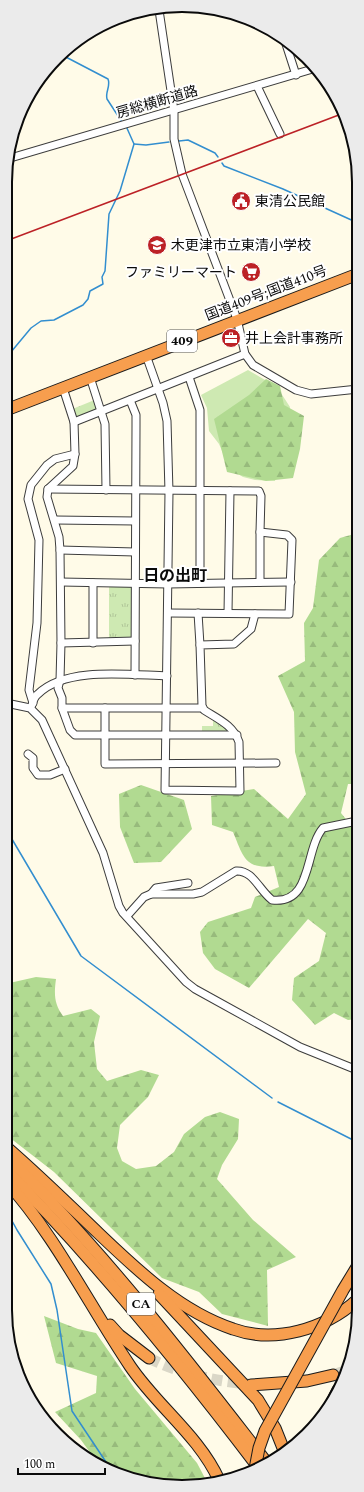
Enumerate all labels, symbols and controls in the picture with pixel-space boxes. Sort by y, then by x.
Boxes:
street label: 房総横断道路 [114,80,200,124]
public building icon: 東清公民館 [230,190,252,212]
place label: 東清公民館 [255,191,325,212]
school or university icon: 木更津市立東清小学校 [146,234,168,256]
place label: 木更津市立東清小学校 [171,235,311,256]
street label: 国道409号;国道410号 [202,260,330,326]
supermarket icon: ファミリーマート [240,261,262,283]
place label: ファミリーマート [125,262,237,283]
office icon: 井上会計事務所 [220,327,242,349]
place label: 井上会計事務所 [245,328,343,349]
road number: 409 [167,330,197,352]
district label: 日の出町 [143,564,207,588]
road number: CA [127,1293,155,1315]
scale bar [18,1450,105,1476]
text: 100 m [24,1455,55,1474]

